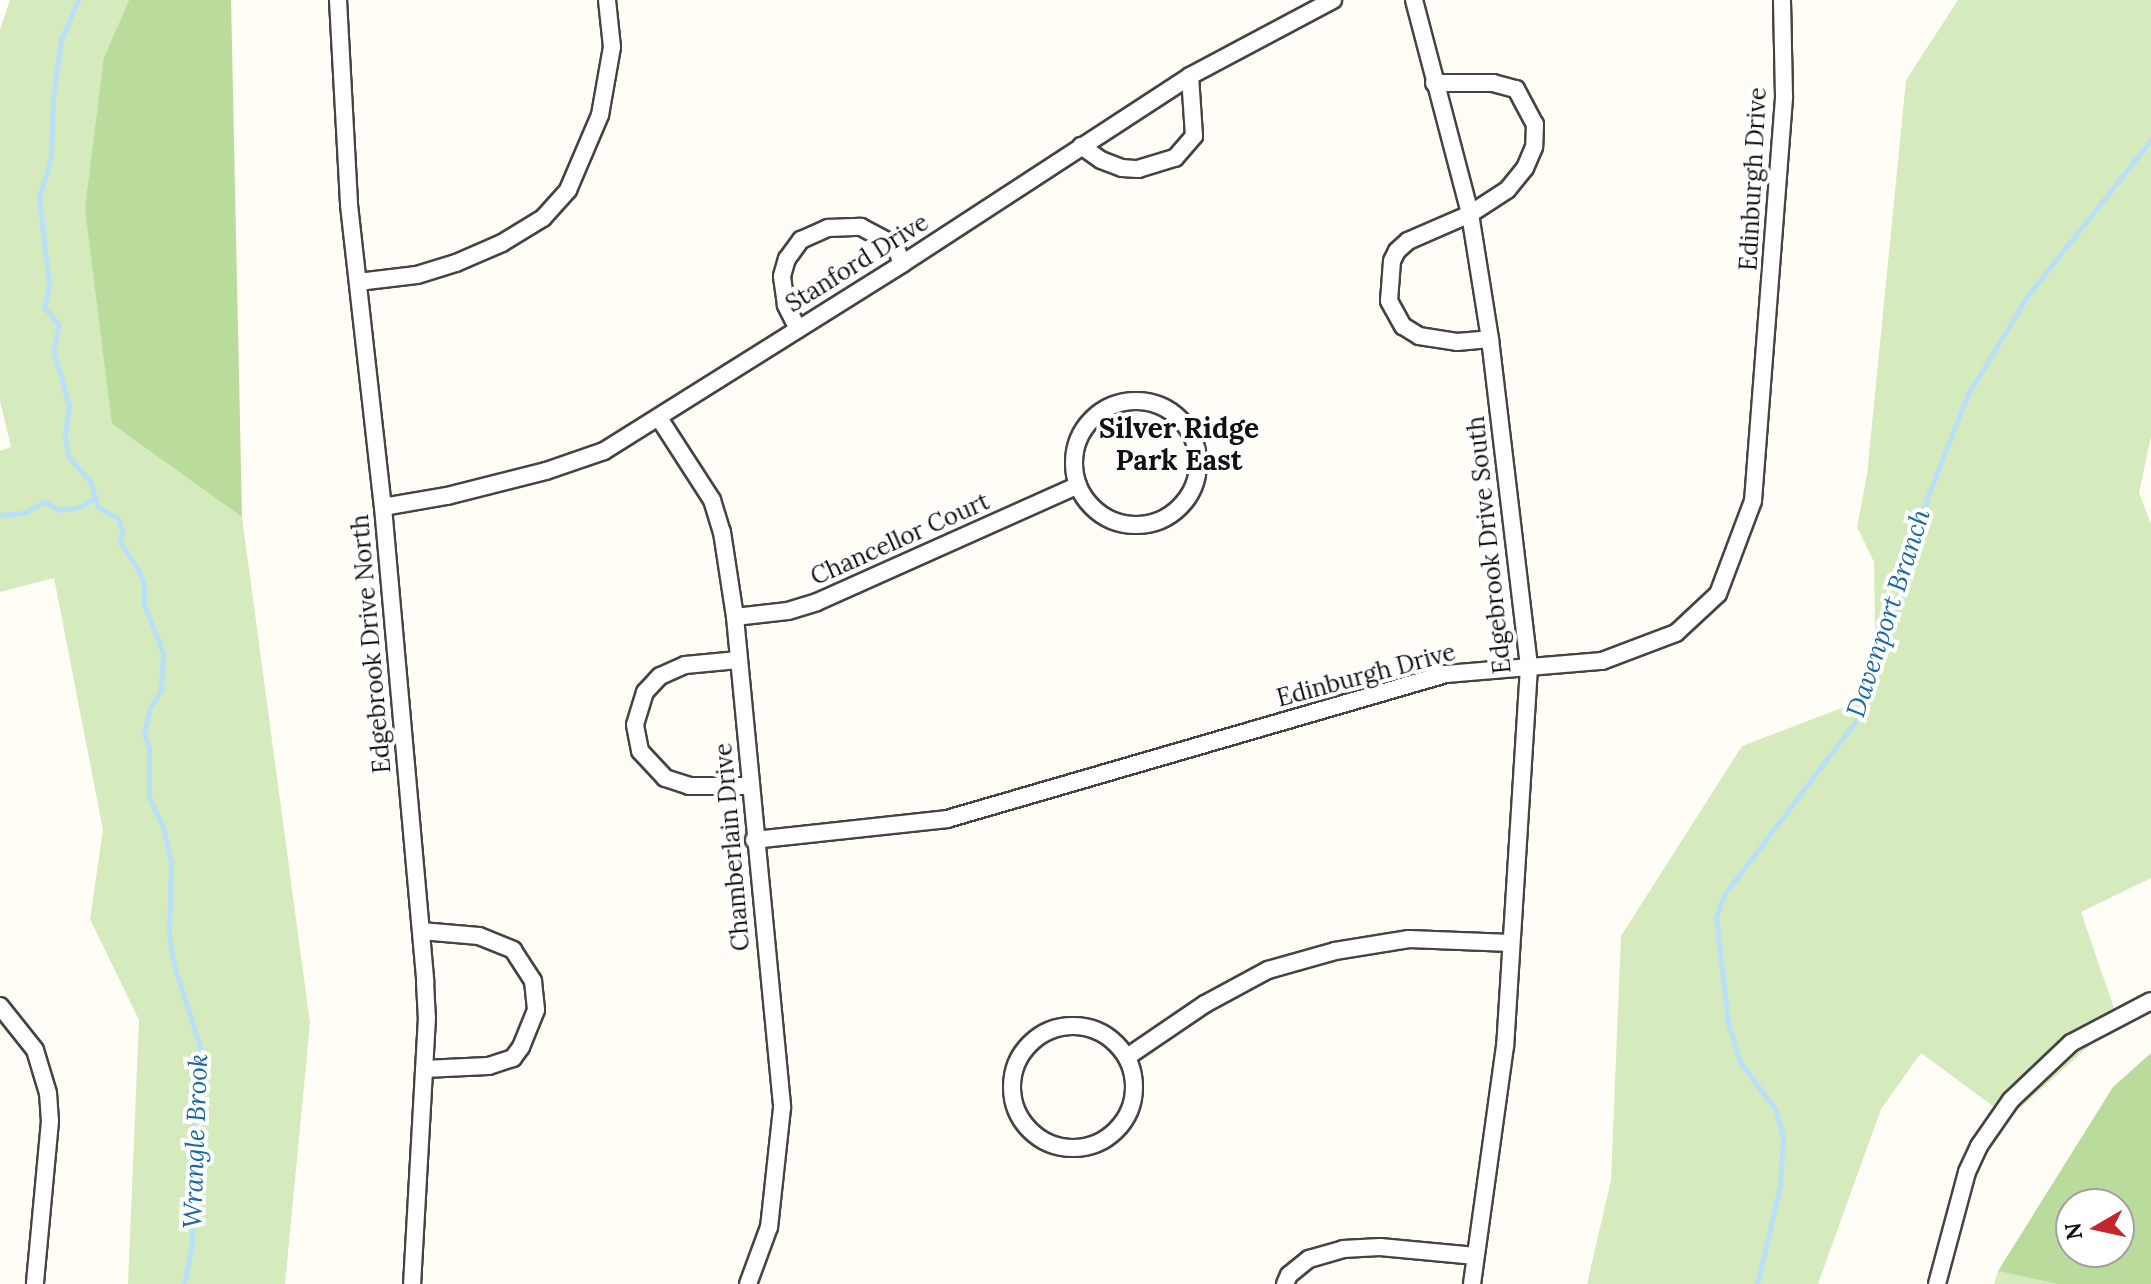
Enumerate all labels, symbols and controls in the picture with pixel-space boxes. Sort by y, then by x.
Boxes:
street label: Edinburgh Drive [1734,87,1772,271]
street label: Stanford Drive [780,208,934,318]
district label: Silver Ridge Park East [1099,411,1259,477]
street label: Edgebrook Drive South [1461,415,1517,675]
street label: Chancellor Court [806,487,994,591]
water label: Davenport Branch [1840,505,1936,721]
street label: Edgebrook Drive North [345,513,397,775]
street label: Edinburgh Drive [1274,637,1458,713]
street label: Chamberlain Drive [709,742,755,952]
water label: Wrangle Brook [176,1053,214,1229]
north arrow [2055,1188,2135,1268]
text: N [2058,1221,2088,1242]

